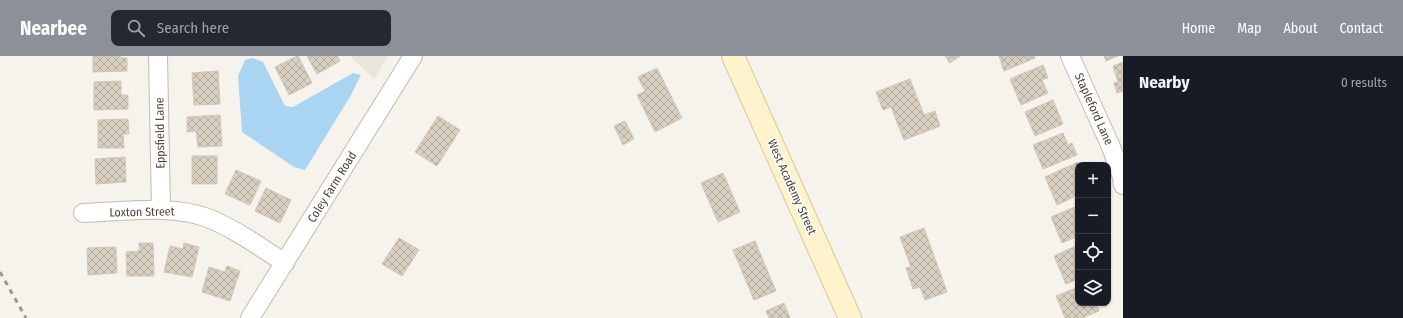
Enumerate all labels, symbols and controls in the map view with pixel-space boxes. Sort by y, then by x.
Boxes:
search box [111,10,391,46]
text: Nearbee [20,17,87,40]
icon: search [125,17,147,39]
text: Search here [157,19,229,37]
text: Home [1182,20,1215,37]
text: Map [1237,20,1261,37]
text: About [1283,20,1318,37]
text: Contact [1340,20,1383,37]
street label: Stapleford Lane [1072,71,1116,147]
text: Nearby [1139,72,1190,93]
text: 0 results [1341,75,1387,90]
street label: Eppsfield Lane [152,97,168,169]
street label: West Academy Street [765,137,819,237]
street label: Coley Farm Road [305,149,359,225]
map controls [1075,162,1111,306]
button: + [1075,162,1111,198]
button: − [1075,198,1111,234]
street label: Loxton Street [109,204,175,220]
button: locate [1075,234,1111,270]
button: layers [1075,270,1111,306]

